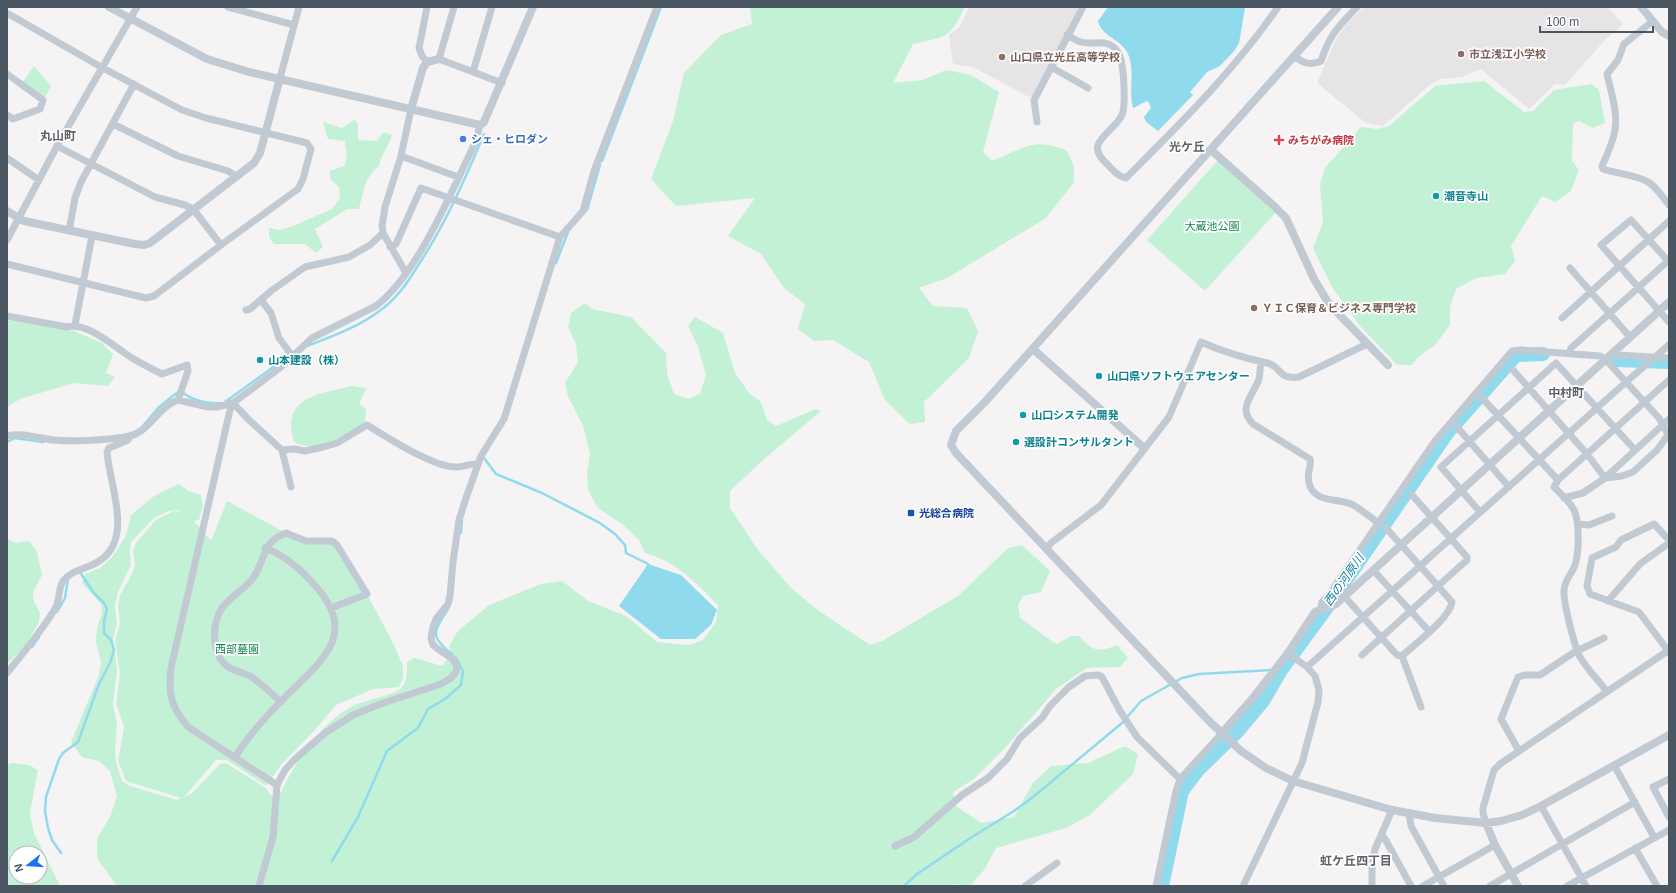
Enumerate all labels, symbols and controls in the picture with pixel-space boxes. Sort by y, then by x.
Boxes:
scale bar [1540,8,1653,34]
text: 100 m [1546,15,1579,29]
place label: 市立浅江小学校 [1469,48,1546,60]
marker: 市立浅江小学校 [1456,49,1466,59]
place label: 山口県立光丘高等学校 [1010,51,1120,63]
marker: 山口県立光丘高等学校 [997,52,1007,62]
district label: 丸山町 [40,129,76,143]
place label: シェ・ヒロダン [471,133,548,145]
marker: シェ・ヒロダン [458,134,468,144]
marker: みちがみ病院 [1273,134,1285,146]
place label: みちがみ病院 [1288,134,1354,146]
district label: 光ケ丘 [1169,140,1205,154]
place label: 潮音寺山 [1444,190,1488,202]
marker: 潮音寺山 [1431,191,1441,201]
park label: 大蔵池公園 [1185,220,1240,232]
place label: ＹＩＣ保育＆ビジネス専門学校 [1262,302,1416,314]
marker: ＹＩＣ保育＆ビジネス専門学校 [1249,303,1259,313]
place label: 山本建設（株） [268,354,345,366]
marker: 山本建設（株） [255,355,265,365]
place label: 山口県ソフトウェアセンター [1107,370,1250,382]
marker: 山口県ソフトウェアセンター [1094,371,1104,381]
district label: 中村町 [1548,386,1584,400]
place label: 山口システム開発 [1031,409,1119,421]
marker: 山口システム開発 [1018,410,1028,420]
place label: 選設計コンサルタント [1024,436,1134,448]
marker: 選設計コンサルタント [1011,437,1021,447]
place label: 光総合病院 [919,507,974,519]
marker: 光総合病院 [906,508,916,518]
water label: 西の河原川 [1321,550,1368,609]
park label: 西部墓園 [215,643,259,655]
north arrow [8,845,48,885]
district label: 虹ケ丘四丁目 [1320,854,1392,868]
text: N [12,862,25,873]

